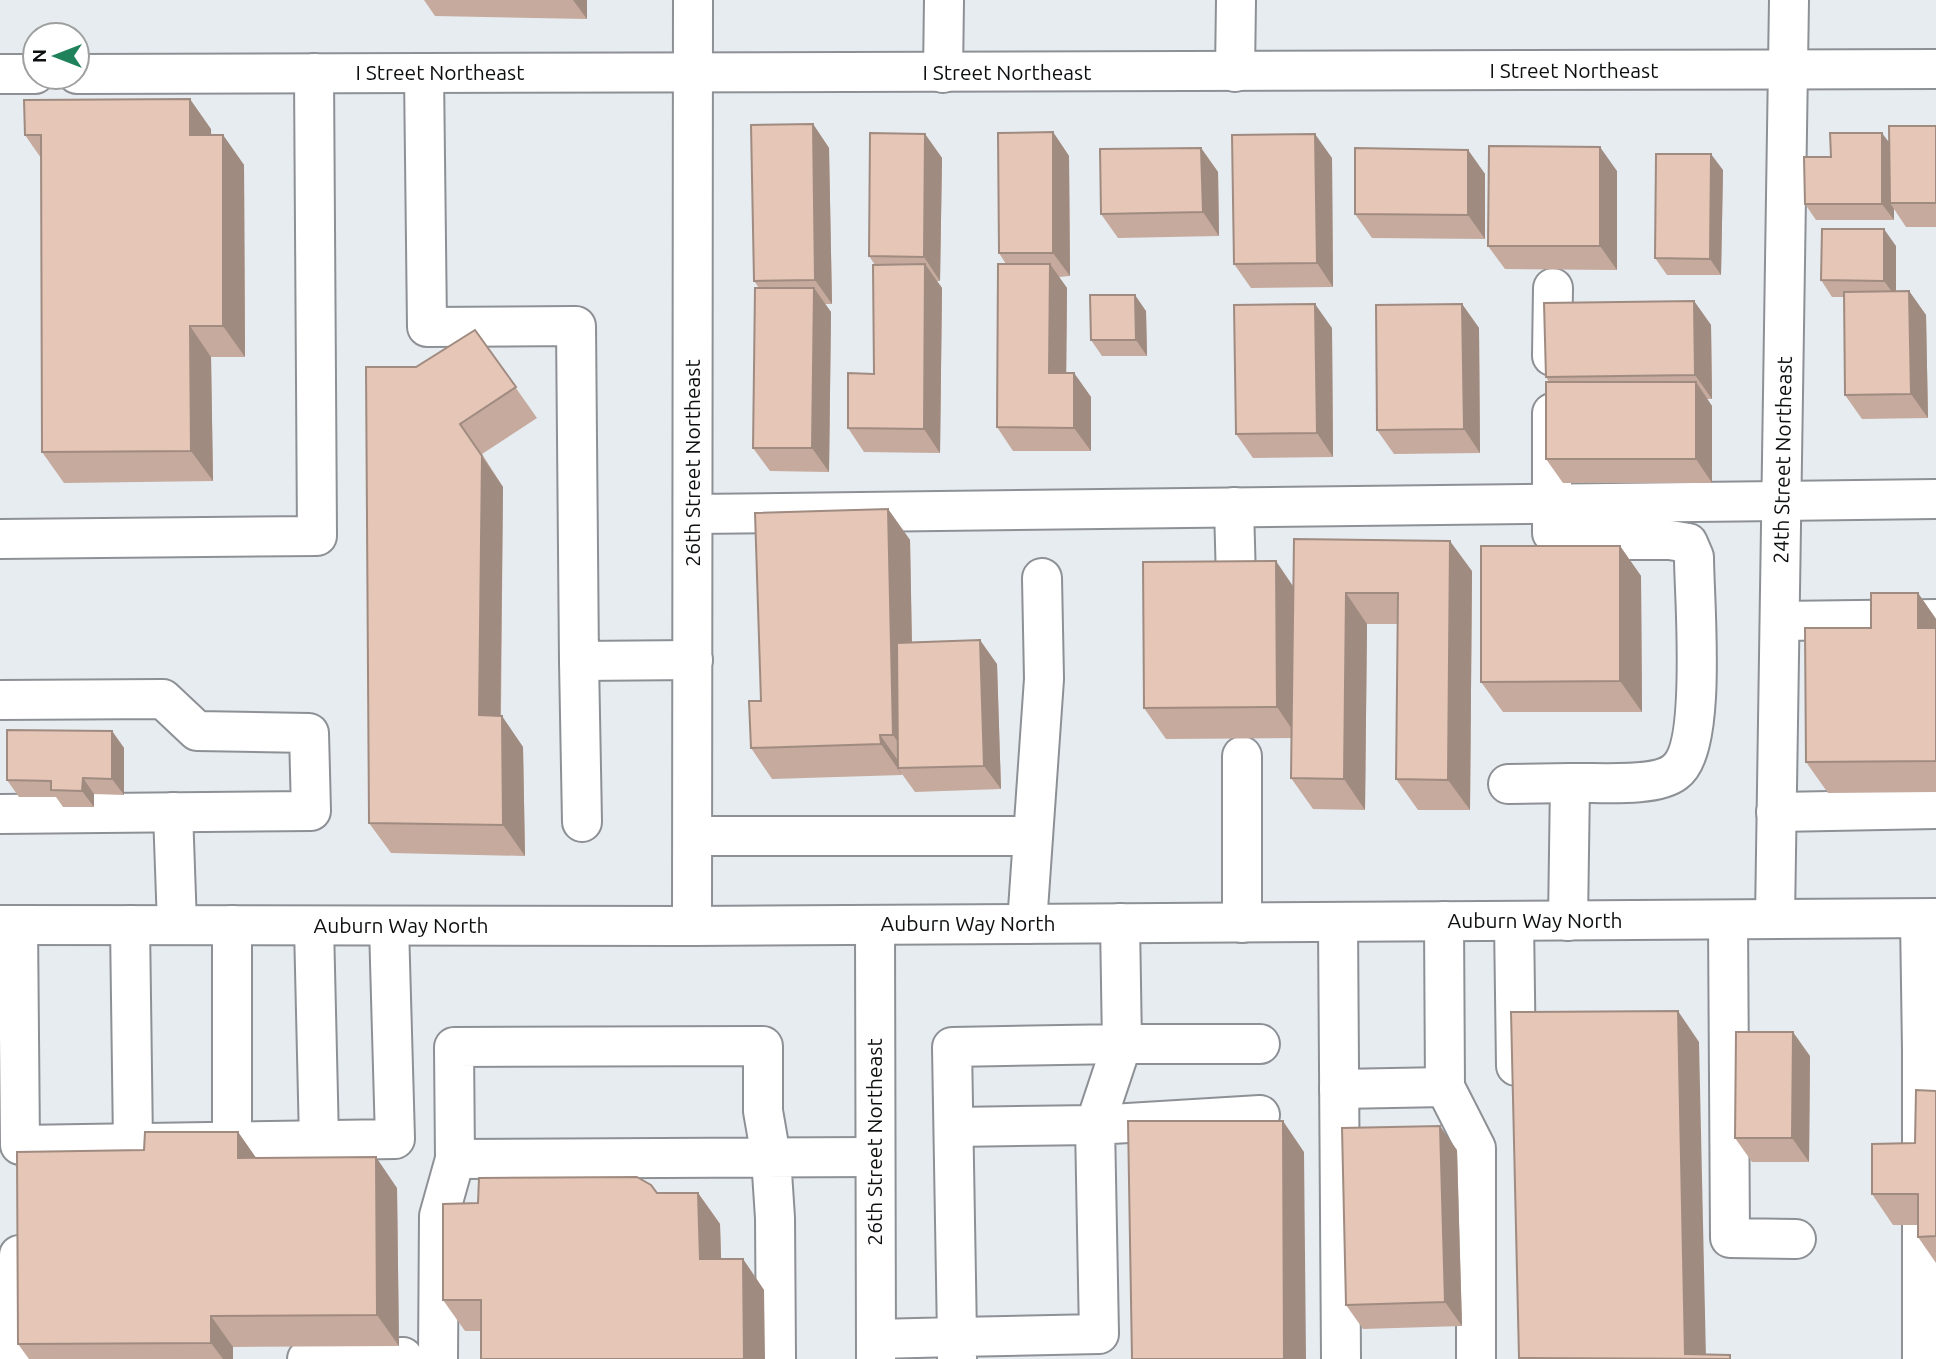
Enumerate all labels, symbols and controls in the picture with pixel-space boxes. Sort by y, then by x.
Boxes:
north arrow [21,21,91,91]
text: N [28,49,50,63]
street label: I Street Northeast [1490,58,1658,82]
street label: I Street Northeast [356,60,524,84]
street label: I Street Northeast [923,60,1091,84]
street label: 24th Street Northeast [1768,356,1796,564]
street label: 26th Street Northeast [680,359,704,567]
street label: Auburn Way North [1448,908,1622,932]
street label: Auburn Way North [881,911,1055,935]
street label: Auburn Way North [314,913,488,937]
street label: 26th Street Northeast [862,1038,886,1246]

